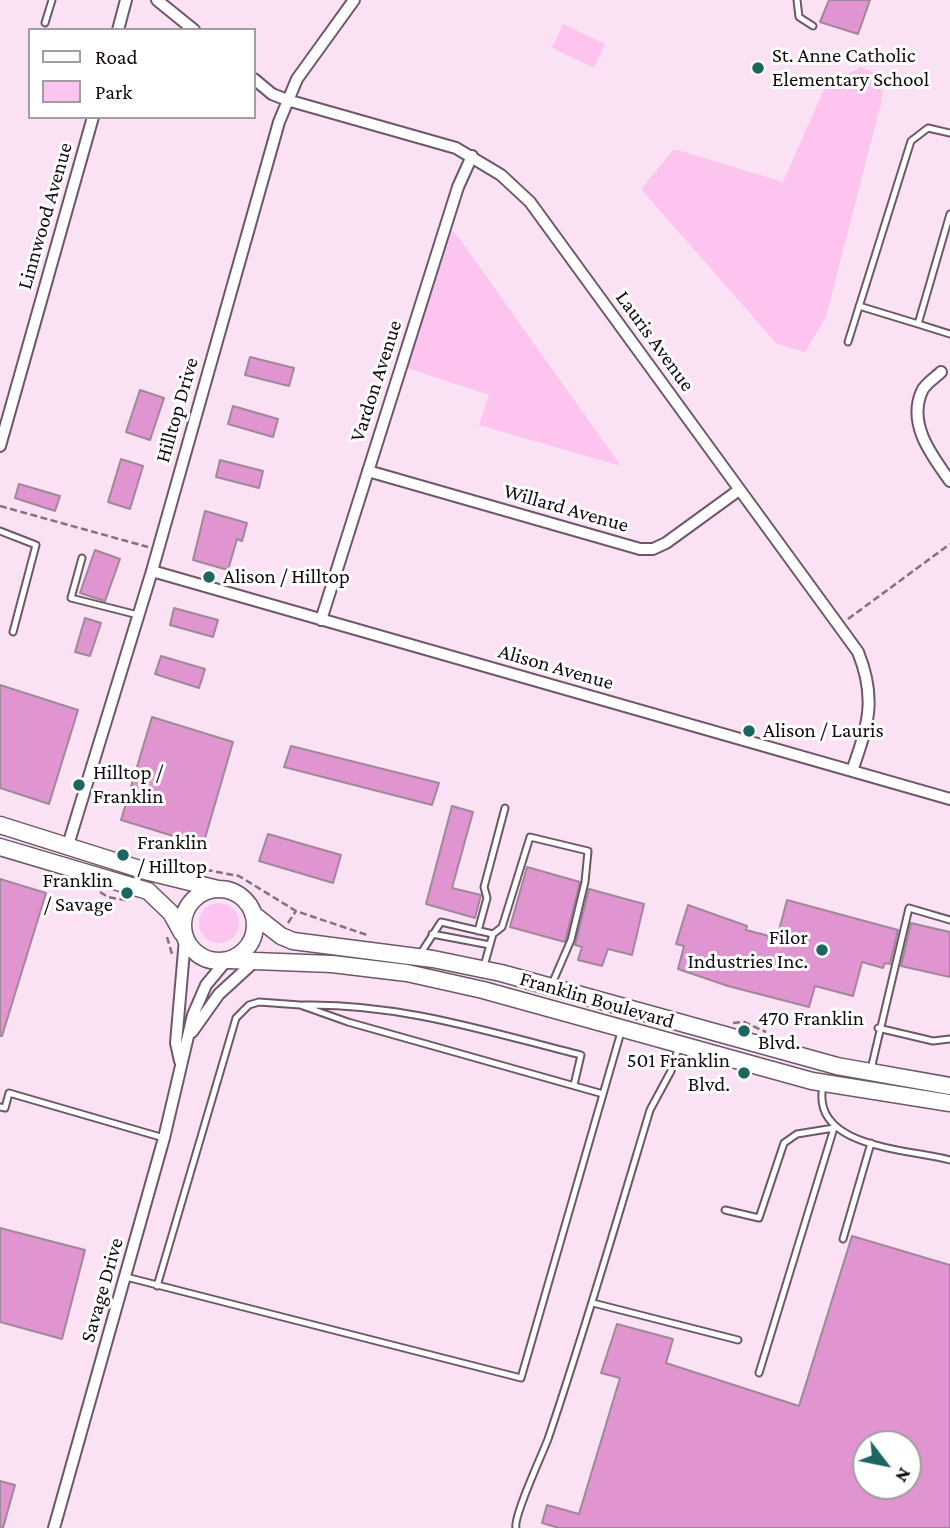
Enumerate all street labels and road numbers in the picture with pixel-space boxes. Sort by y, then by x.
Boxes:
street label: Linnwood Avenue [12,140,78,292]
street label: Lauris Avenue [610,286,700,396]
street label: Vardon Avenue [345,317,407,445]
street label: Hilltop Drive [150,355,204,465]
street label: Willard Avenue [500,478,632,538]
street label: Alison Avenue [495,639,617,695]
street label: Franklin Boulevard [517,966,677,1034]
street label: Savage Drive [75,1235,129,1345]

